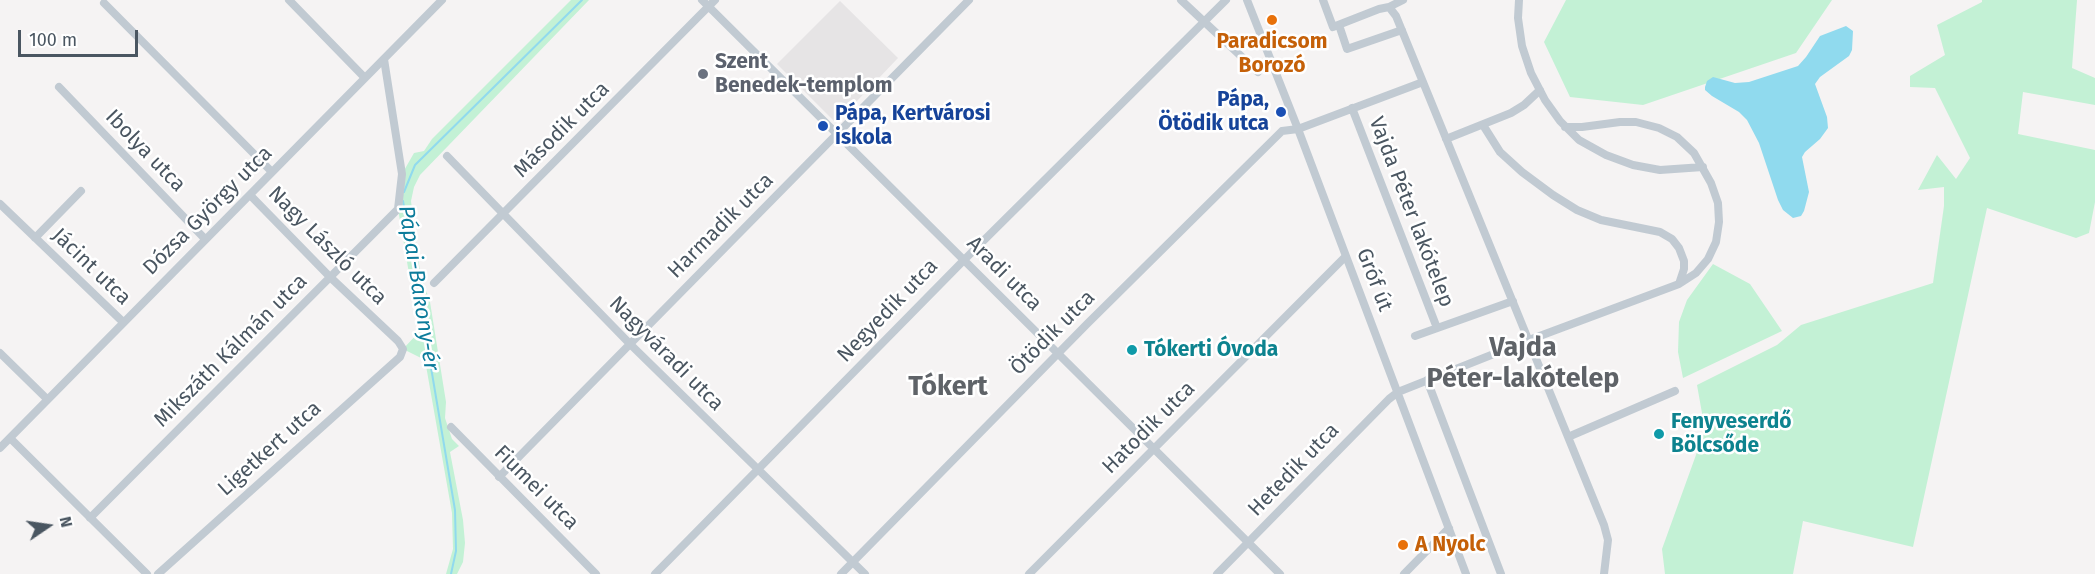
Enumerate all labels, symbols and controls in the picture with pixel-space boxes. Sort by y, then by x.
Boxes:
marker: Paradicsom Borozó [1265,13,1279,27]
scale bar [21,18,141,56]
text: 100 m [29,29,77,51]
place label: Paradicsom Borozó [1217,29,1327,79]
place label: Szent Benedek-templom [715,49,892,99]
marker: Szent Benedek-templom [696,67,710,81]
street label: Második utca [509,77,615,183]
place label: Pápa, Ötödik utca [1158,87,1269,137]
place label: Pápa, Kertvárosi iskola [835,101,991,151]
street label: Ibolya utca [100,105,190,197]
marker: Pápa, Ötödik utca [1274,105,1288,119]
street label: Vajda Péter lakótelep [1363,113,1459,311]
marker: Pápa, Kertvárosi iskola [816,119,830,133]
street label: Dózsa György utca [138,141,278,281]
street label: Harmadik utca [663,168,779,284]
street label: Nagy László utca [262,181,392,311]
water label: Pápai-Bakony-ér [392,204,444,372]
street label: Jácint utca [46,223,136,311]
street label: Aradi utca [961,231,1047,317]
street label: Gróf út [1351,245,1397,315]
street label: Negyedik utca [832,254,944,368]
street label: Mikszáth Kálmán utca [149,269,313,433]
street label: Ötödik utca [1005,285,1101,381]
street label: Nagyváradi utca [603,291,729,417]
district label: Vajda Péter-lakótelep [1427,332,1619,395]
place label: Tókerti Óvoda [1144,337,1278,363]
marker: Tókerti Óvoda [1125,343,1139,357]
district label: Tókert [908,371,988,403]
street label: Hatodik utca [1097,376,1201,480]
street label: Ligetkert utca [213,396,327,502]
place label: Fenyveserdő Bölcsőde [1671,409,1792,459]
street label: Hetedik utca [1243,418,1345,522]
marker: Fenyveserdő Bölcsőde [1652,427,1666,441]
street label: Fiumei utca [488,440,584,536]
north arrow [18,496,78,556]
text: N [56,515,76,529]
place label: A Nyolc [1415,532,1485,558]
marker: A Nyolc [1396,538,1410,552]

